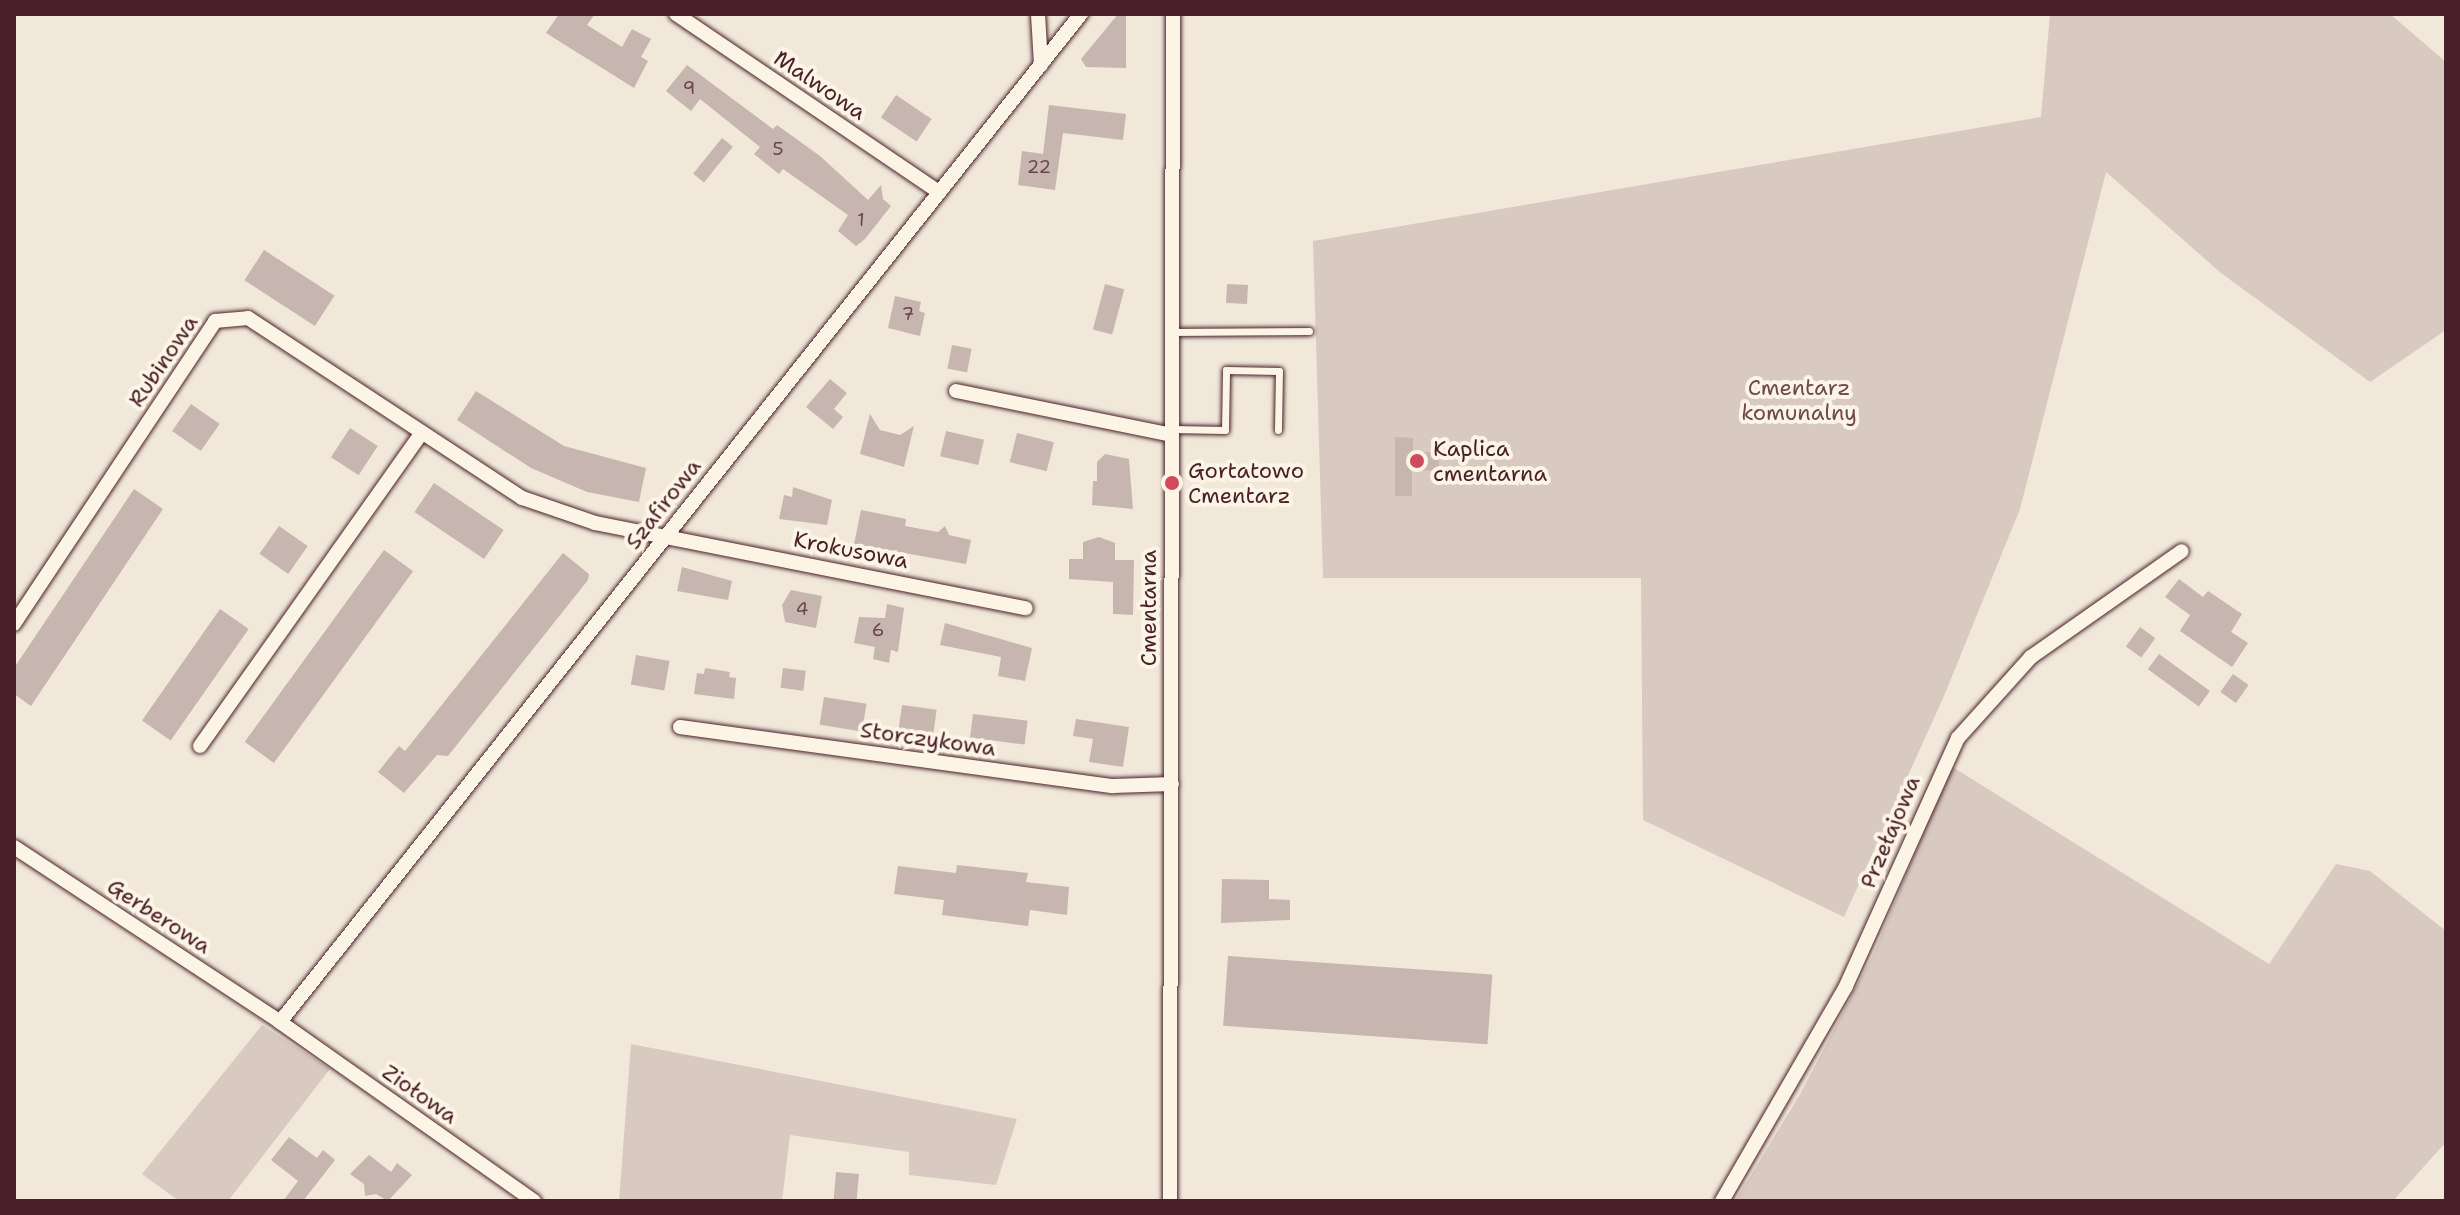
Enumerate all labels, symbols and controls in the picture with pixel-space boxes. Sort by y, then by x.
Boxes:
street label: Malwowa [769,45,871,125]
house number: 9 [683,77,695,99]
house number: 5 [772,138,784,160]
house number: 22 [1027,156,1051,178]
house number: 1 [857,209,865,231]
house number: 7 [902,303,914,325]
street label: Rubinowa [123,310,203,412]
park label: Cmentarz komunalny [1741,374,1857,426]
place label: Kaplica cmentarna [1433,435,1547,486]
marker: Kaplica cmentarna [1408,452,1426,470]
street label: Szafirowa [620,454,706,554]
place label: Gortatowo Cmentarz [1188,457,1304,508]
marker: Gortatowo Cmentarz [1163,474,1181,492]
street label: Krokusowa [791,526,911,574]
street label: Cmentarna [1136,550,1162,666]
house number: 4 [796,598,808,620]
house number: 6 [872,619,884,641]
street label: Storczykowa [859,716,997,762]
street label: Przełajowa [1855,772,1925,892]
street label: Gerberowa [102,873,216,959]
street label: Ziołowa [377,1059,463,1129]

